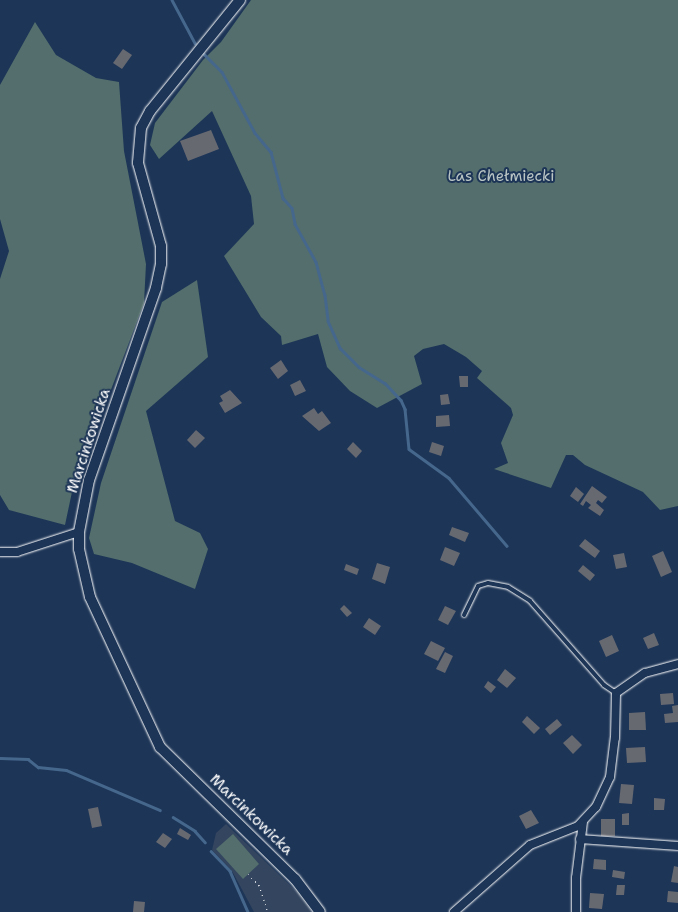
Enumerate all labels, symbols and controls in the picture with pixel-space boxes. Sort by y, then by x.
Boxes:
park label: Las Chełmiecki [448,168,554,186]
street label: Marcinkowicka [64,387,114,495]
street label: Marcinkowicka [206,771,296,859]

